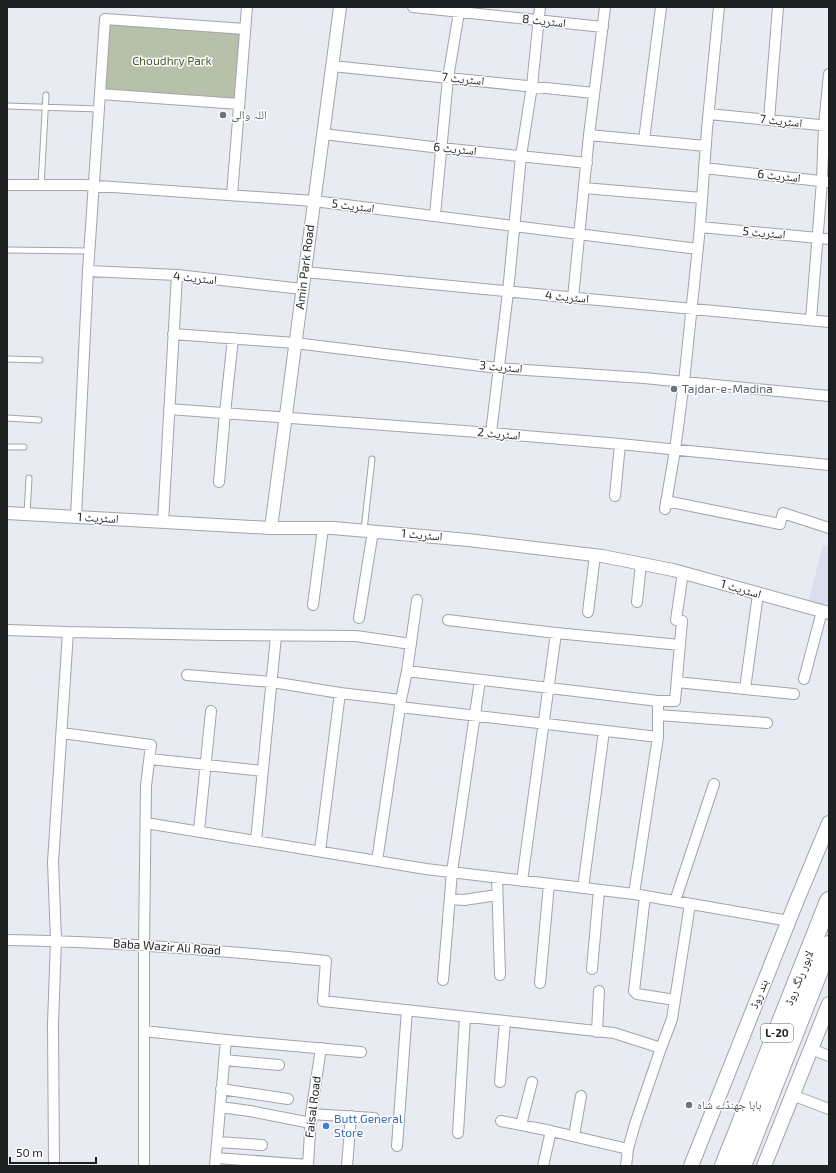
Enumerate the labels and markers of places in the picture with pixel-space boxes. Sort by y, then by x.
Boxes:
place label: اللہ والی [231,107,267,122]
marker: اللہ والی [218,110,228,120]
place label: Tajdar-e-Madina [682,381,773,396]
marker: Tajdar-e-Madina [669,384,679,394]
place label: بابا جھنڈے شاہ [697,1097,762,1112]
marker: بابا جھنڈے شاہ [684,1100,694,1110]
place label: Butt General Store [334,1111,403,1139]
marker: Butt General Store [321,1121,331,1131]

